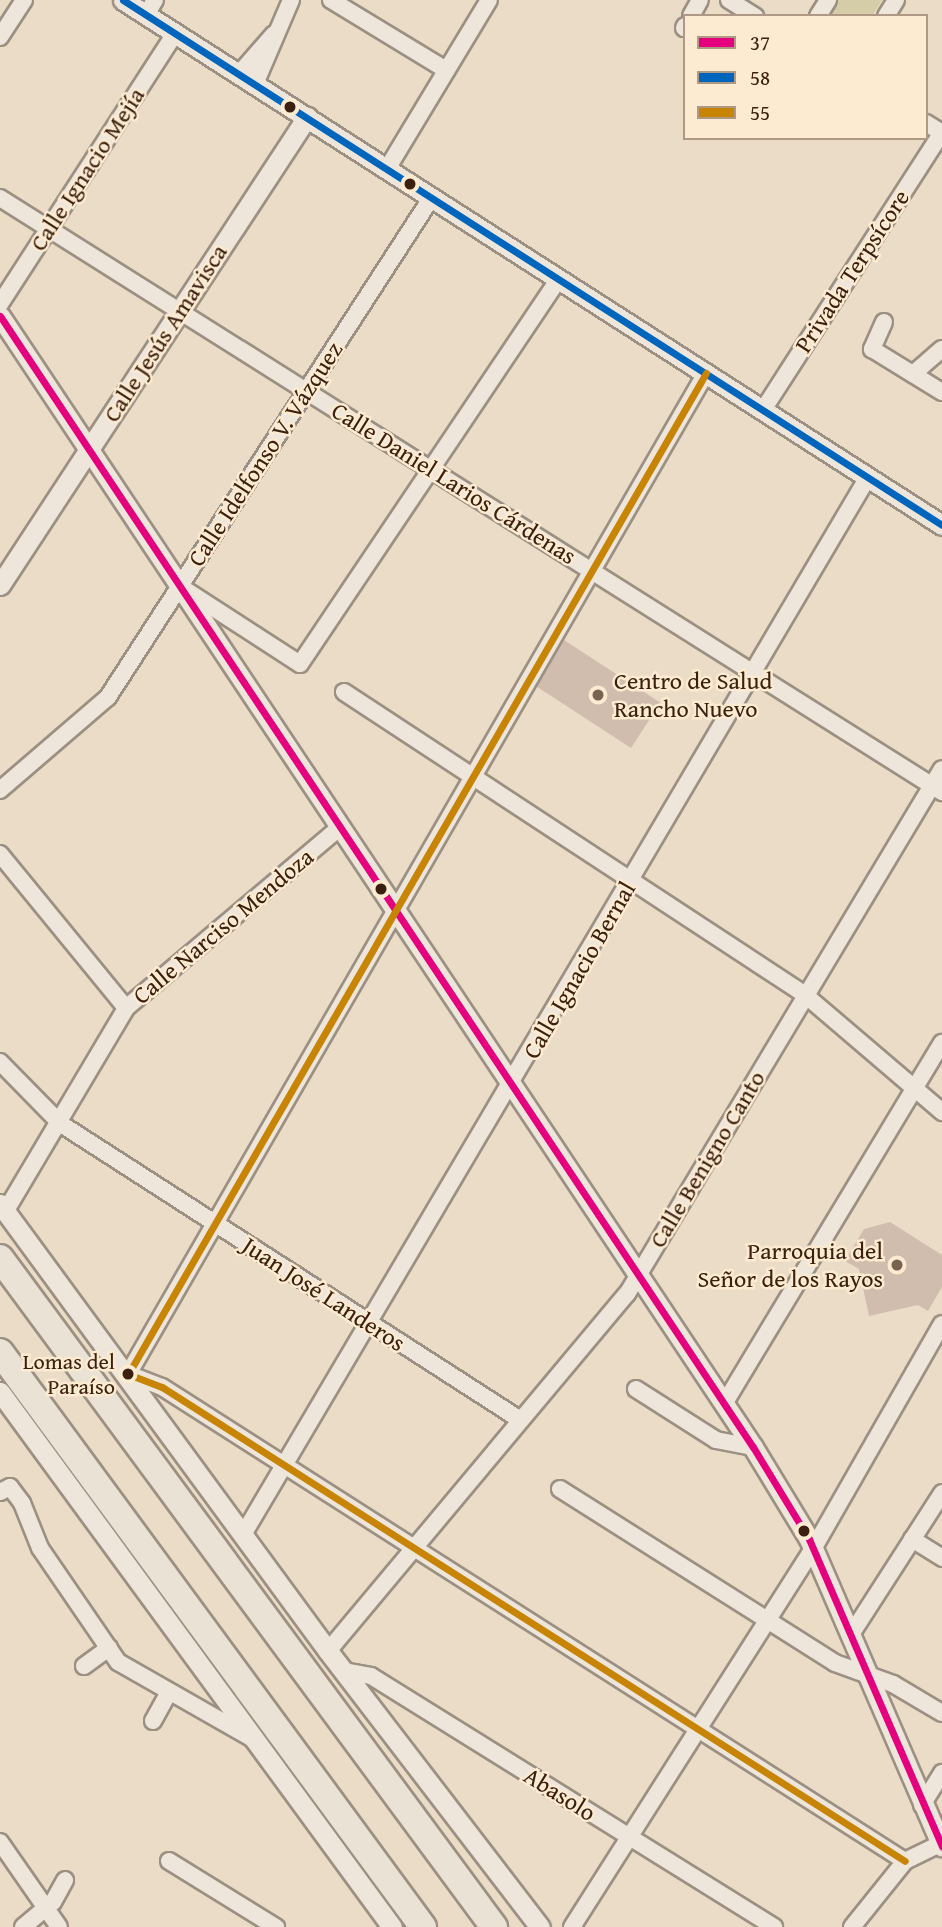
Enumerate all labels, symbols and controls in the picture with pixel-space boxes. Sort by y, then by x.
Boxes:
legend [683,14,928,140]
text: 37 [750,27,770,58]
text: 58 [750,62,770,93]
street label: Calle Ignacio Mejía [23,82,151,256]
text: 55 [750,97,770,128]
unlabelled marker [283,100,297,114]
unlabelled marker [403,177,417,191]
street label: Privada Terpsícore [789,184,915,358]
street label: Calle Jesús Amavisca [97,239,233,427]
street label: Calle Idelfonso V. Vázquez [182,336,348,572]
street label: Calle Daniel Larios Cárdenas [326,396,582,570]
place label: Centro de Salud Rancho Nuevo [614,667,772,723]
marker: Centro de Salud Rancho Nuevo [588,685,608,705]
street label: Calle Narciso Mendoza [127,842,319,1010]
street label: Calle Ignacio Bernal [517,876,641,1064]
unlabelled marker [374,882,388,896]
street label: Calle Benigno Canto [643,1065,771,1253]
street label: Juan José Landeros [237,1231,411,1357]
place label: Parroquia del Señor de los Rayos [698,1237,883,1293]
marker: Parroquia del Señor de los Rayos [889,1257,905,1273]
place label: Lomas del Paraíso [23,1348,115,1400]
marker: Lomas del Paraíso [121,1367,135,1381]
unlabelled marker [797,1524,811,1538]
street label: Abasolo [519,1761,601,1827]

